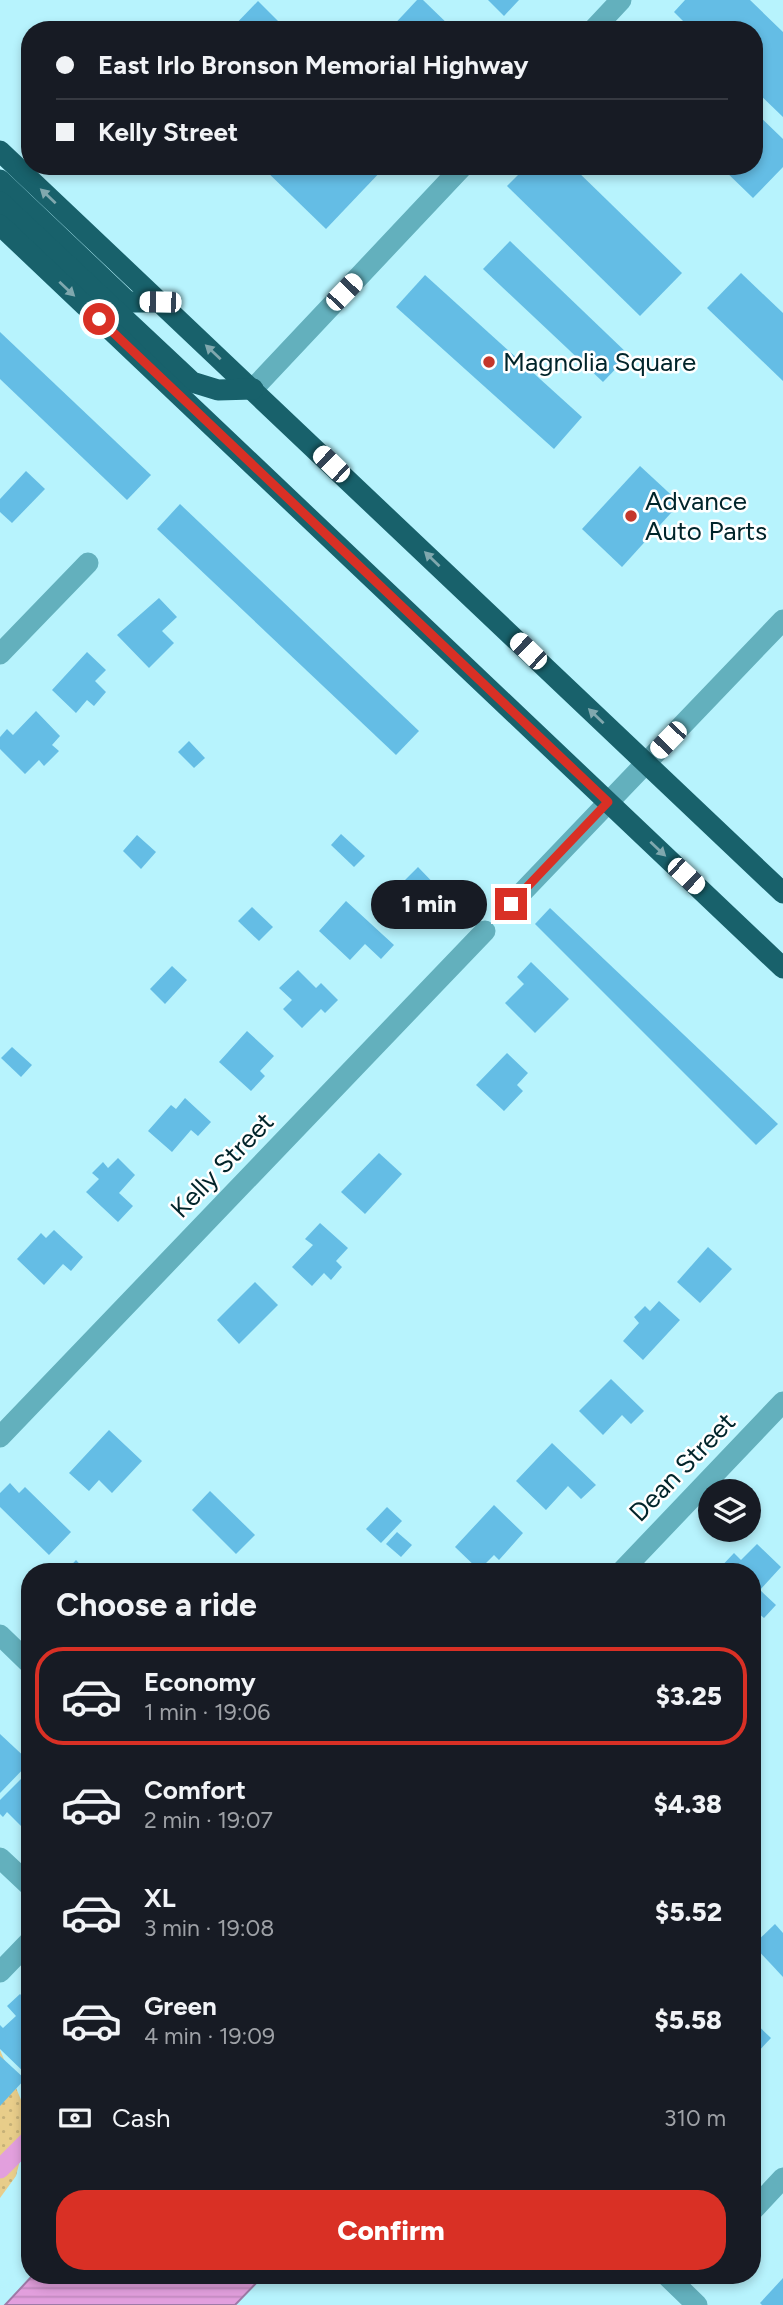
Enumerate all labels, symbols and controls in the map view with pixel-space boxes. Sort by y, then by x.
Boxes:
text: East Irlo Bronson Memorial Highway [98,49,529,81]
text: Kelly Street [98,116,238,148]
one-way arrow [40,189,57,205]
car [322,270,367,314]
one-way arrow [58,281,75,297]
car [139,291,182,313]
route start [83,303,115,335]
one-way arrow [204,344,222,360]
place label: Magnolia Square [503,346,696,378]
marker: Magnolia Square [481,354,497,370]
car [309,442,354,486]
place label: Advance Auto Parts [645,485,767,547]
marker: Advance Auto Parts [623,508,639,524]
one-way arrow [423,551,440,568]
car [506,629,551,673]
one-way arrow [588,709,605,725]
car [646,718,691,762]
one-way arrow [649,841,667,857]
car [664,854,709,898]
callout: 1 min [371,880,486,928]
route end [495,888,527,920]
text: 1 min [402,890,456,918]
street label: Kelly Street [164,1106,280,1224]
street label: Dean Street [622,1406,742,1528]
map controls [698,1479,761,1542]
button: layers [698,1479,761,1542]
text: Choose a ride [56,1586,257,1624]
icon: car [60,1665,123,1728]
text: Economy [144,1666,256,1698]
text: $3.25 [656,1680,722,1712]
text: 1 min · 19:06 [144,1698,270,1726]
icon: car [60,1773,123,1836]
text: Comfort [144,1774,246,1806]
text: $4.38 [654,1788,722,1820]
text: 2 min · 19:07 [144,1806,273,1834]
icon: car [60,1881,123,1944]
text: XL [144,1882,176,1914]
text: $5.52 [655,1896,722,1928]
text: 3 min · 19:08 [144,1914,274,1942]
icon: car [60,1989,123,2052]
text: Green [144,1990,217,2022]
text: $5.58 [655,2004,722,2036]
text: 4 min · 19:09 [144,2022,275,2050]
icon: cash [56,2099,94,2137]
text: Cash [112,2102,171,2134]
text: 310 m [664,2104,726,2132]
button: Confirm [56,2190,726,2270]

